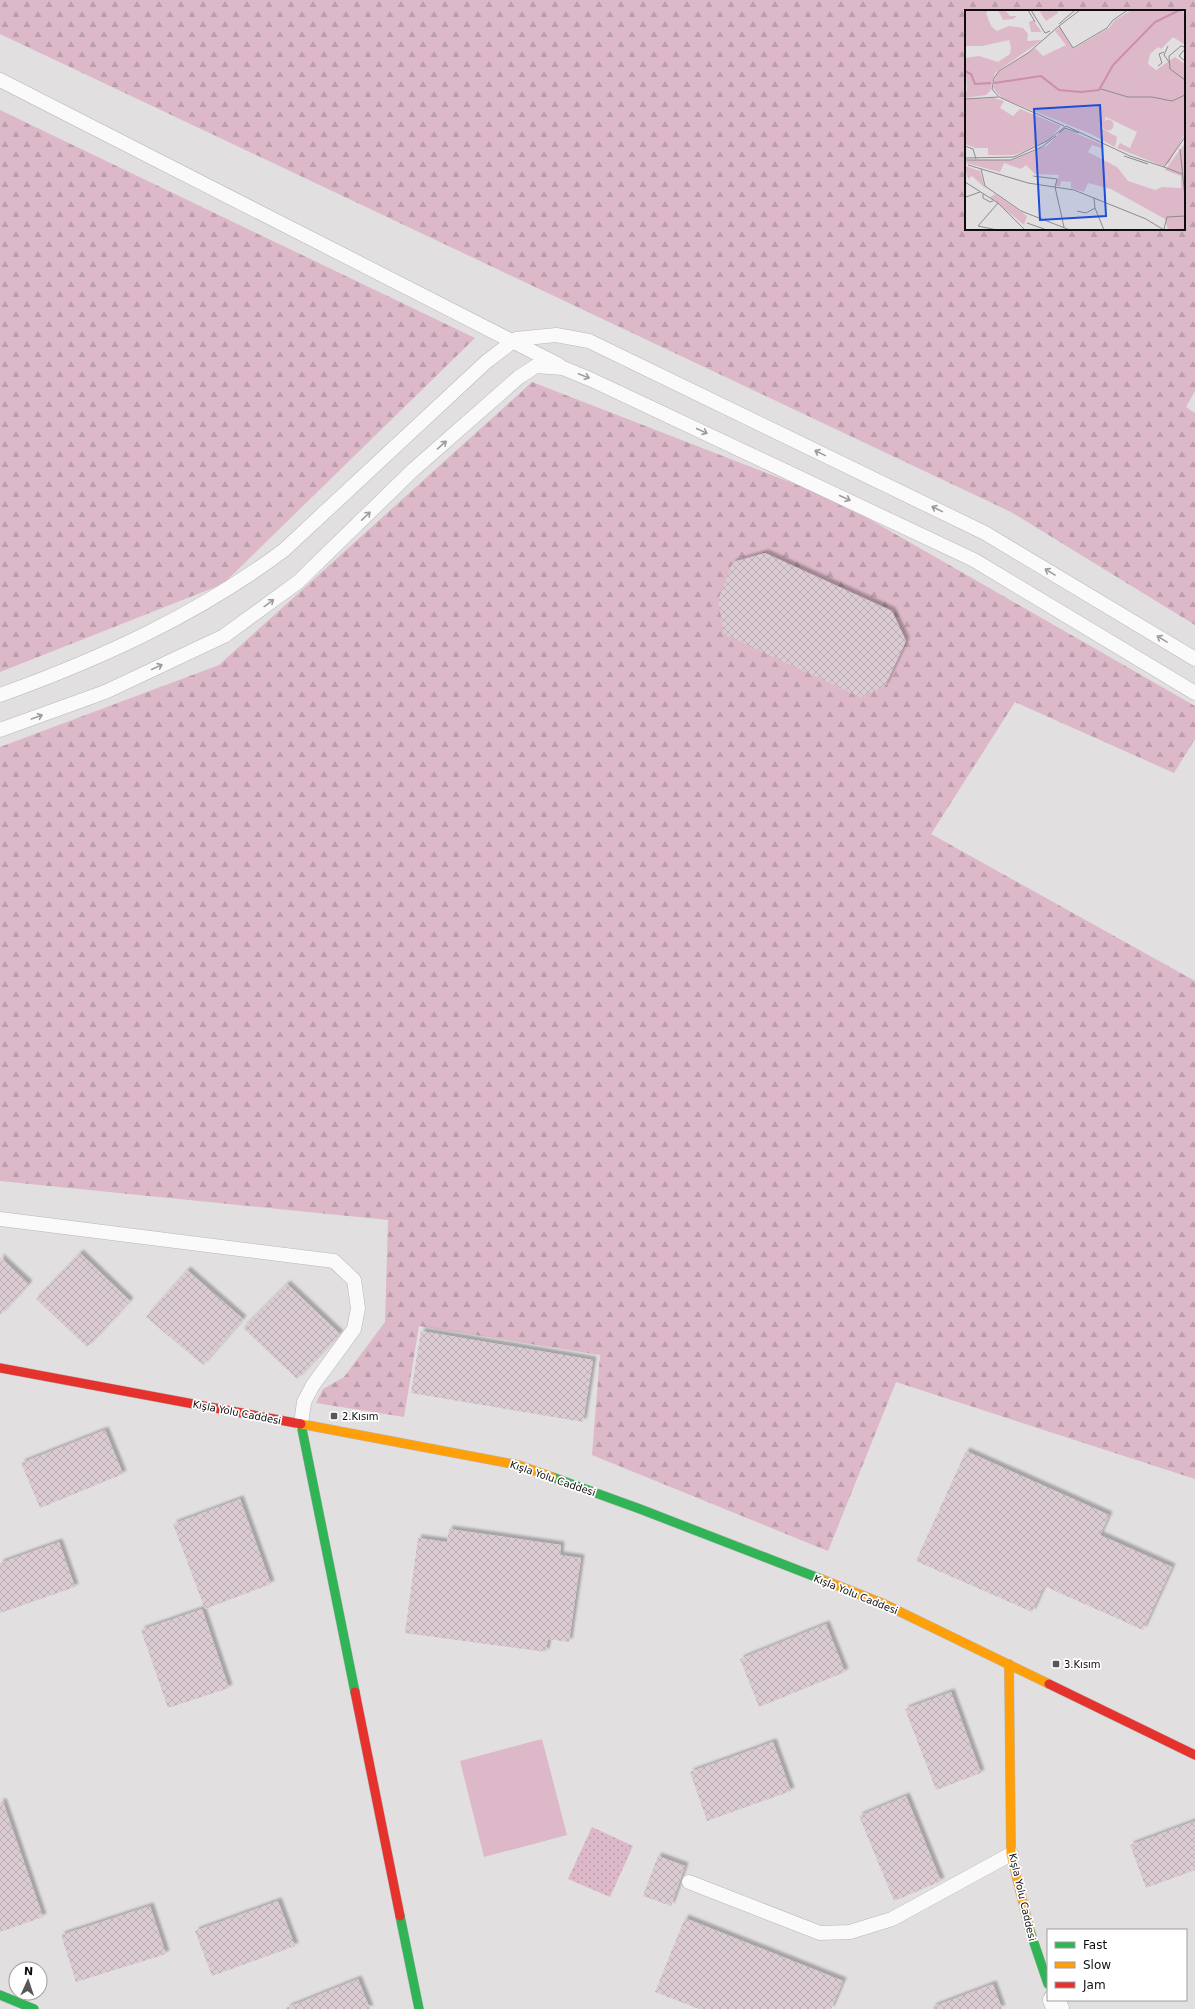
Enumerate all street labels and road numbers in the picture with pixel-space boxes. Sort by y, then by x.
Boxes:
street label: Kışla Yolu Caddesi [192,1399,282,1426]
street label: Kışla Yolu Caddesi [509,1459,597,1498]
street label: Kışla Yolu Caddesi [812,1573,899,1616]
street label: Kışla Yolu Caddesi [1007,1852,1038,1942]

